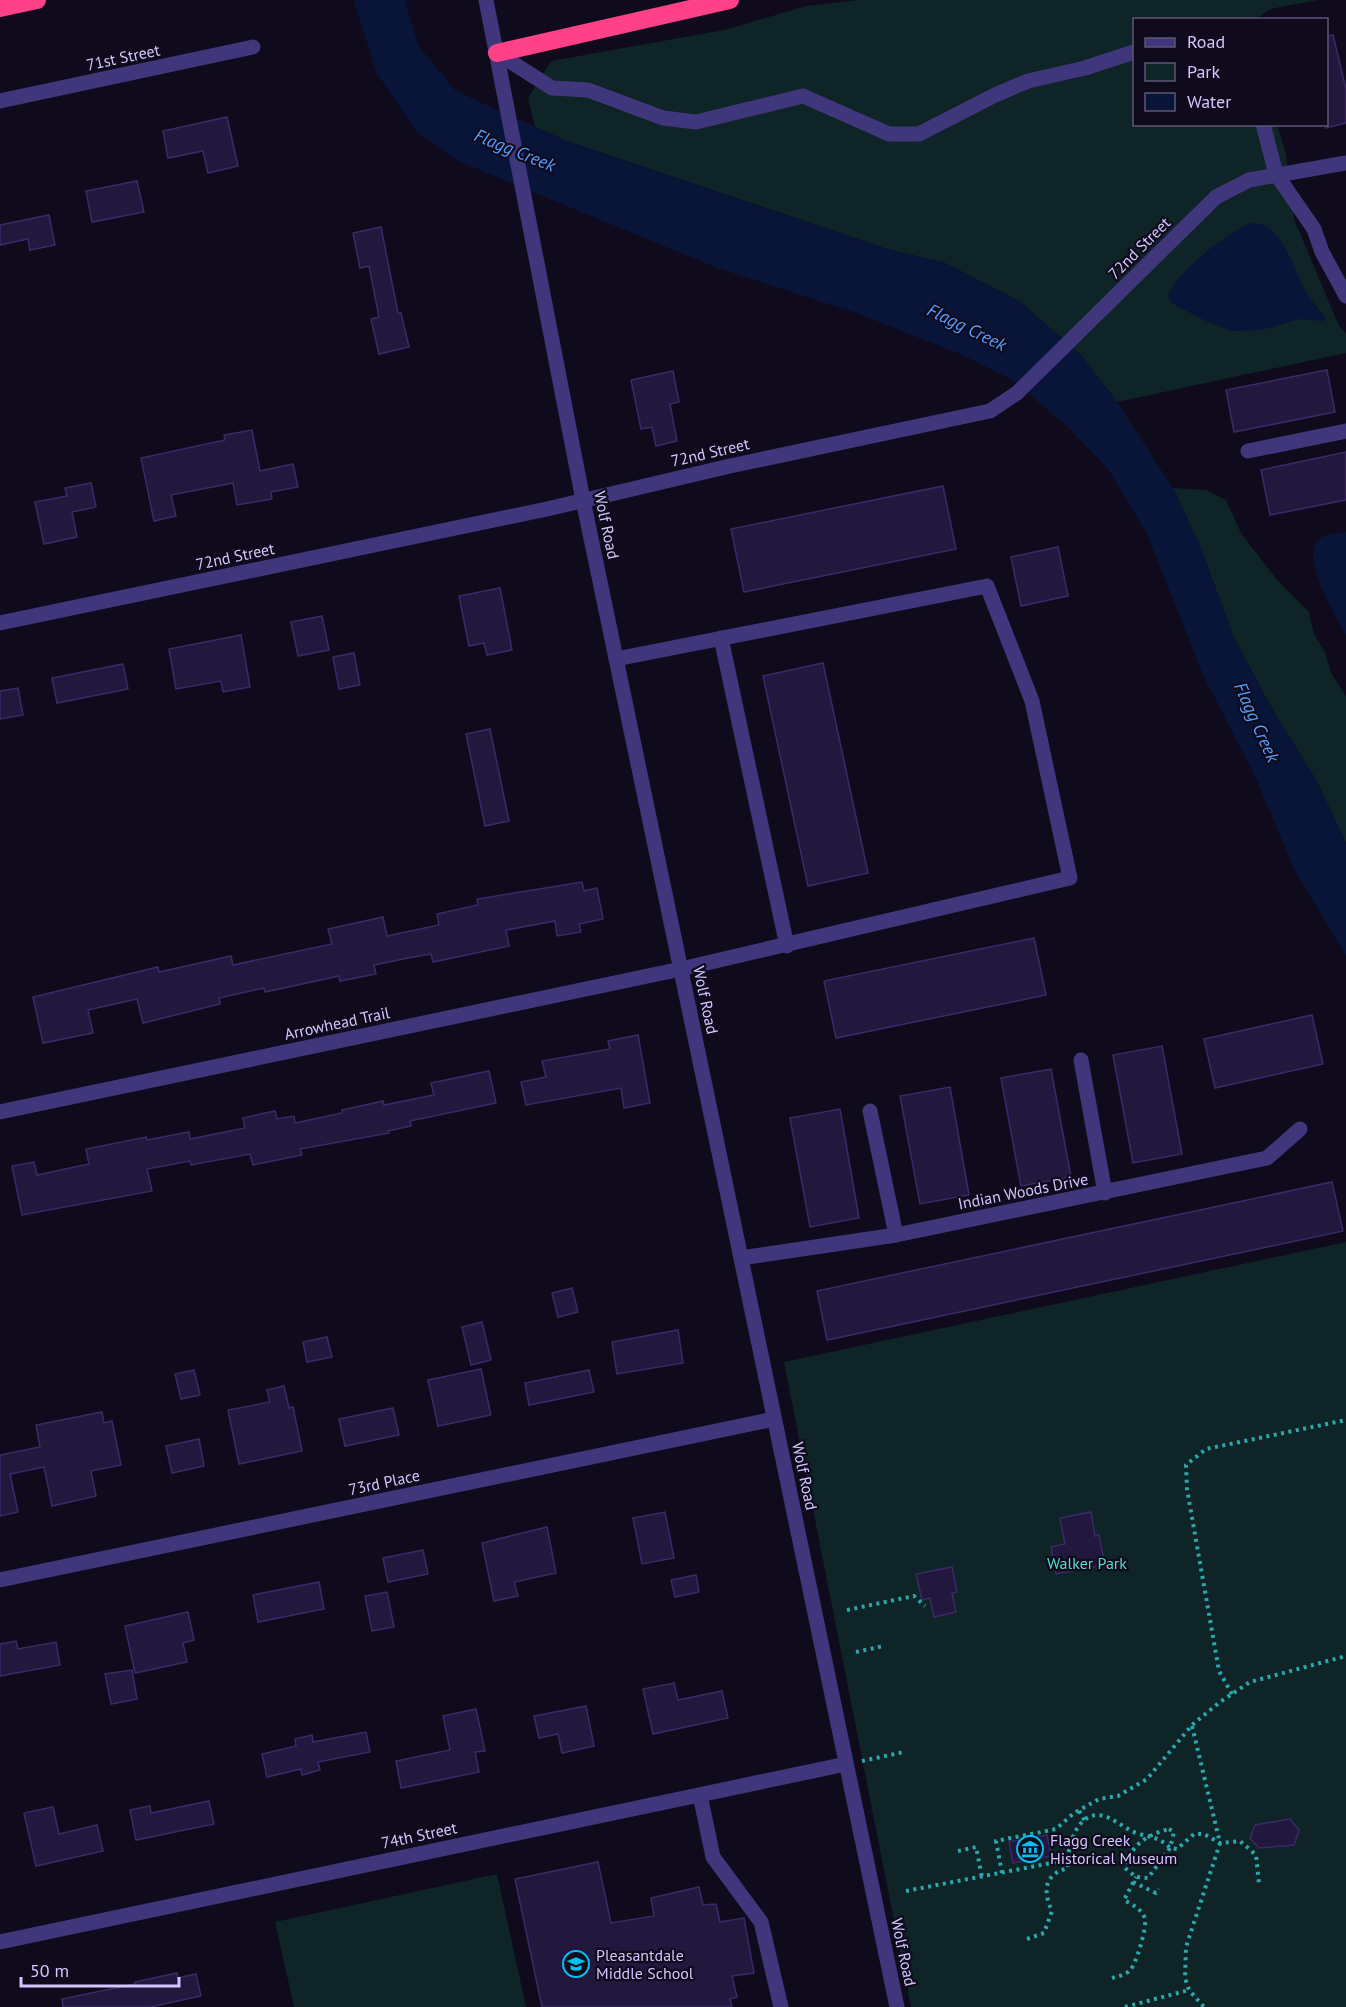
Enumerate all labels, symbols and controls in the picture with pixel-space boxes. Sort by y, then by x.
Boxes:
legend [1133,18,1328,126]
text: Road [1187,30,1225,53]
street label: 71st Street [84,39,162,75]
text: Park [1187,60,1220,83]
text: Water [1187,90,1231,113]
water label: Flagg Creek [471,123,560,177]
street label: 72nd Street [1104,212,1175,283]
water label: Flagg Creek [924,298,1011,356]
street label: 72nd Street [669,433,752,471]
street label: Wolf Road [590,489,624,561]
street label: 72nd Street [194,538,277,574]
water label: Flagg Creek [1229,678,1285,766]
street label: Wolf Road [689,964,723,1036]
street label: Arrowhead Trail [283,1002,392,1044]
street label: Indian Woods Drive [956,1169,1090,1213]
street label: Wolf Road [788,1440,822,1512]
street label: 73rd Place [347,1465,421,1499]
park label: Walker Park [1047,1553,1127,1573]
street label: 74th Street [379,1817,459,1853]
place label: Flagg Creek Historical Museum [1050,1830,1177,1868]
museum icon: Flagg Creek Historical Museum [1015,1834,1045,1864]
street label: Wolf Road [887,1916,921,1988]
place label: Pleasantdale Middle School [596,1945,694,1983]
school or university icon: Pleasantdale Middle School [561,1949,591,1979]
scale bar [21,1950,178,1988]
text: 50 m [30,1959,69,1982]

